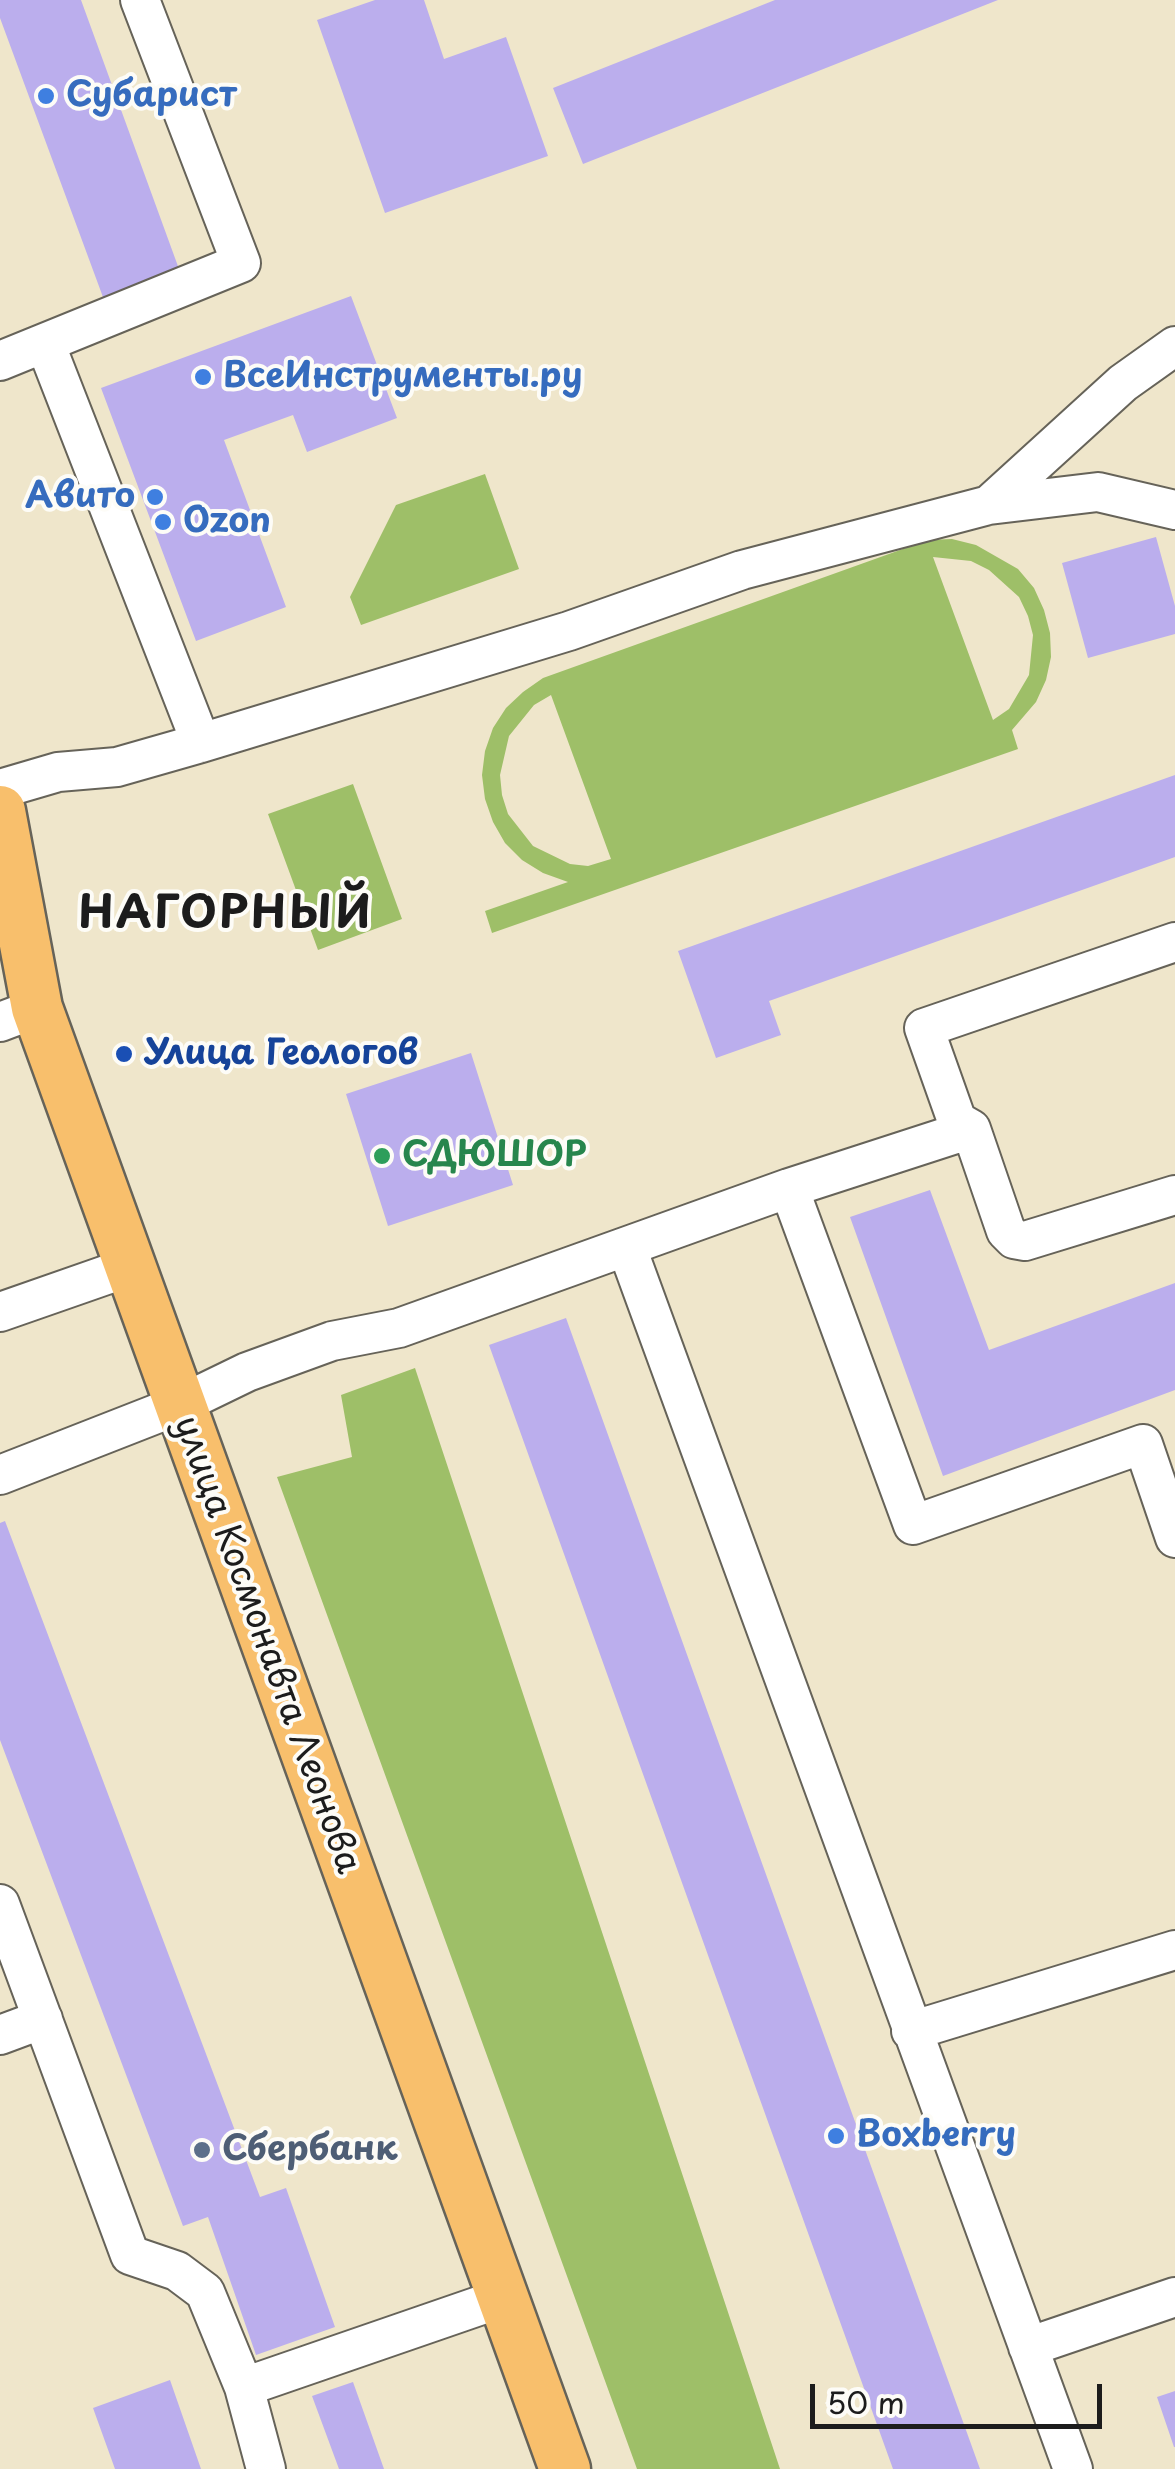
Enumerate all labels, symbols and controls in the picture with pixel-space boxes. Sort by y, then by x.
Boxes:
place label: Субарист [66,75,237,117]
marker: Субарист [35,85,57,107]
place label: ВсеИнструменты.ру [223,356,582,398]
marker: ВсеИнструменты.ру [192,366,214,388]
place label: Авито [25,476,135,518]
marker: Авито [144,486,166,508]
place label: Ozon [183,501,271,543]
marker: Ozon [152,511,174,533]
district label: НАГОРНЫЙ [80,889,372,943]
place label: Улица Геологов [144,1033,418,1075]
marker: Улица Геологов [113,1043,135,1065]
place label: СДЮШОР [402,1135,586,1177]
marker: СДЮШОР [371,1145,393,1167]
street label: улица Космонавта Леонова [164,1410,368,1880]
place label: Boxberry [856,2115,1016,2157]
marker: Boxberry [825,2125,847,2147]
place label: Сбербанк [222,2129,397,2171]
marker: Сбербанк [191,2139,213,2161]
scale bar [815,2364,1108,2426]
text: 50 m [827,2379,905,2424]

